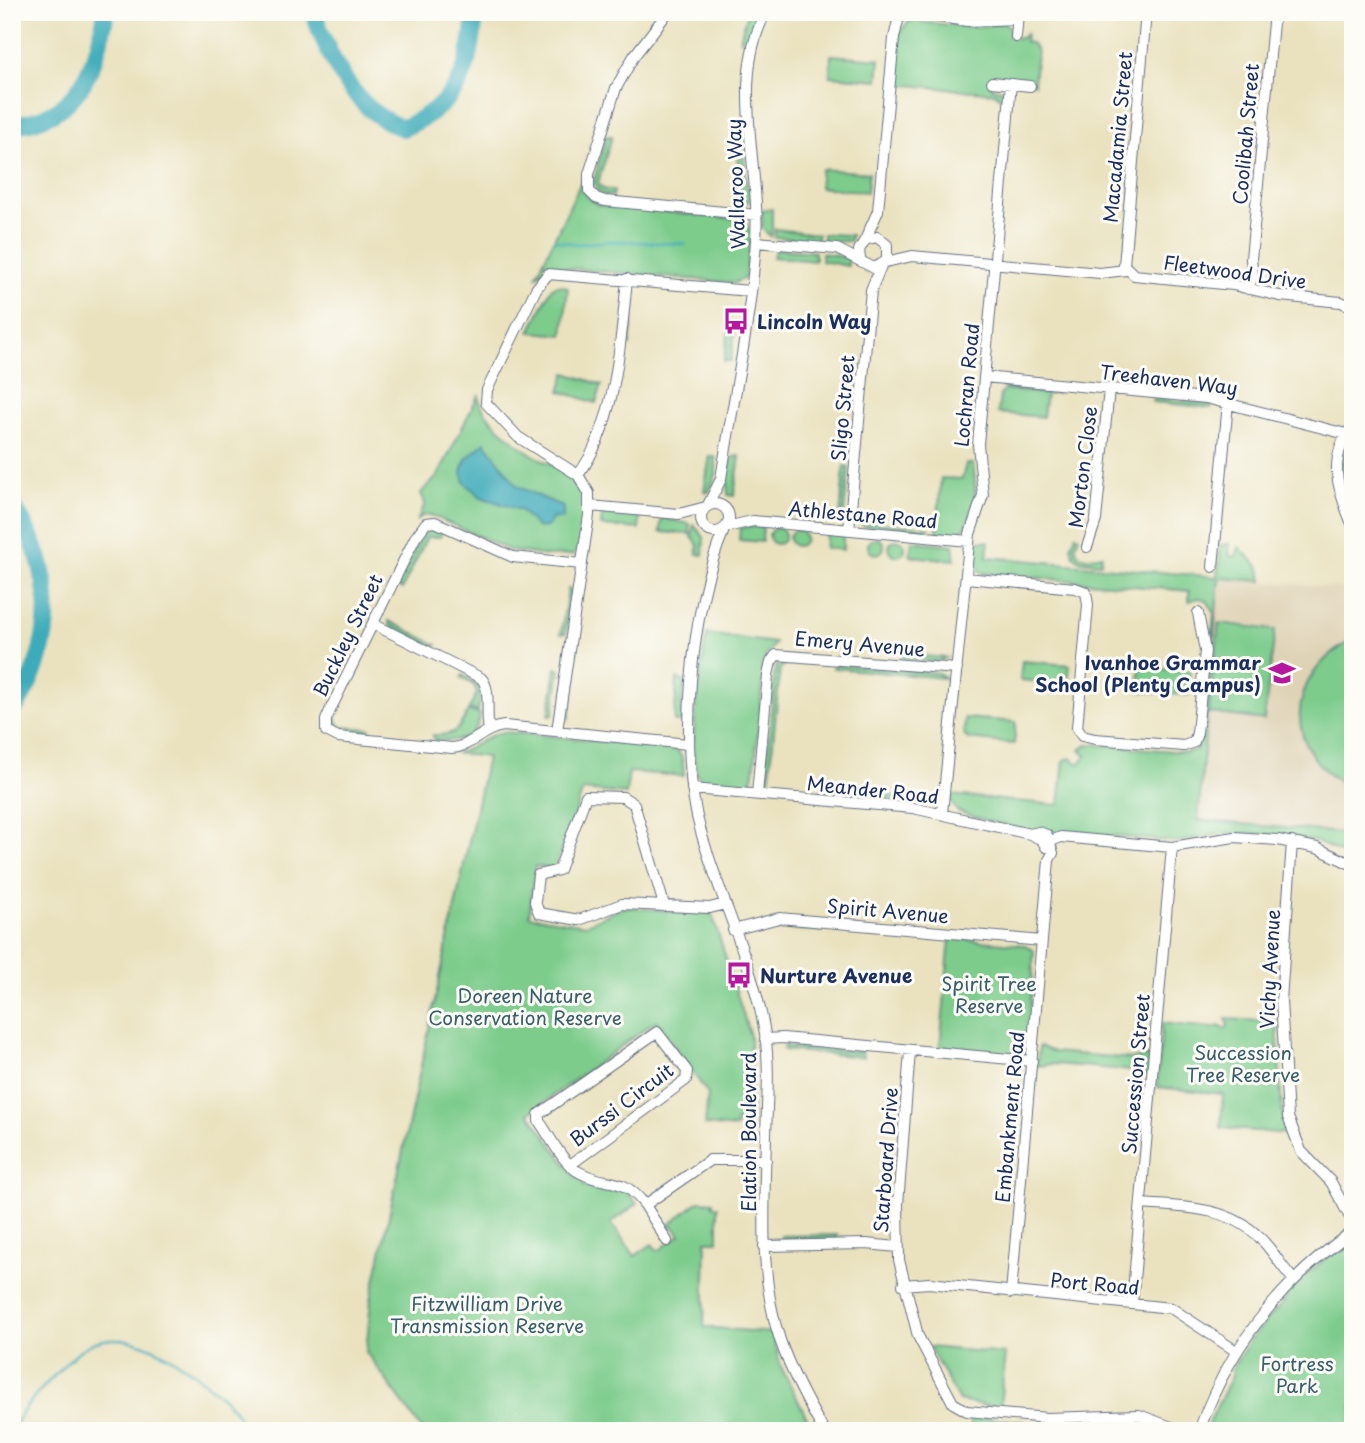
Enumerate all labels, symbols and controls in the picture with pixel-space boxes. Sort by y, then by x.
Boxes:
street label: Macadamia Street [1096,50,1138,224]
street label: Coolibah Street [1225,62,1265,206]
street label: Wallaroo Way [719,118,751,250]
street label: Fleetwood Drive [1162,247,1308,295]
bus stop icon: Lincoln Way [721,306,751,336]
place label: Lincoln Way [757,307,871,335]
street label: Lochran Road [947,322,985,448]
street label: Sligo Street [823,354,861,462]
street label: Treehaven Way [1098,357,1240,401]
street label: Morton Close [1061,405,1103,529]
street label: Athlestane Road [787,494,939,534]
street label: Buckley Street [305,569,389,701]
street label: Emery Avenue [794,623,926,663]
place label: Ivanhoe Grammar School (Plenty Campus) [1035,648,1261,698]
school or university icon: Ivanhoe Grammar School (Plenty Campus) [1267,658,1297,688]
street label: Meander Road [806,768,940,810]
street label: Spirit Avenue [826,891,950,929]
street label: Vichy Avenue [1252,908,1286,1030]
bus stop icon: Nurture Avenue [724,960,754,990]
place label: Nurture Avenue [760,961,912,989]
park label: Spirit Tree Reserve [941,969,1037,1019]
park label: Doreen Nature Conservation Reserve [428,981,622,1031]
street label: Succession Street [1114,993,1156,1155]
street label: Embankment Road [988,1030,1030,1204]
park label: Succession Tree Reserve [1186,1038,1300,1088]
street label: Elation Boulevard [734,1052,762,1212]
street label: Burssi Circuit [563,1056,679,1152]
street label: Starboard Drive [866,1086,904,1234]
street label: Port Road [1049,1265,1141,1301]
park label: Fitzwilliam Drive Transmission Reserve [390,1289,584,1339]
park label: Fortress Park [1260,1349,1334,1399]

